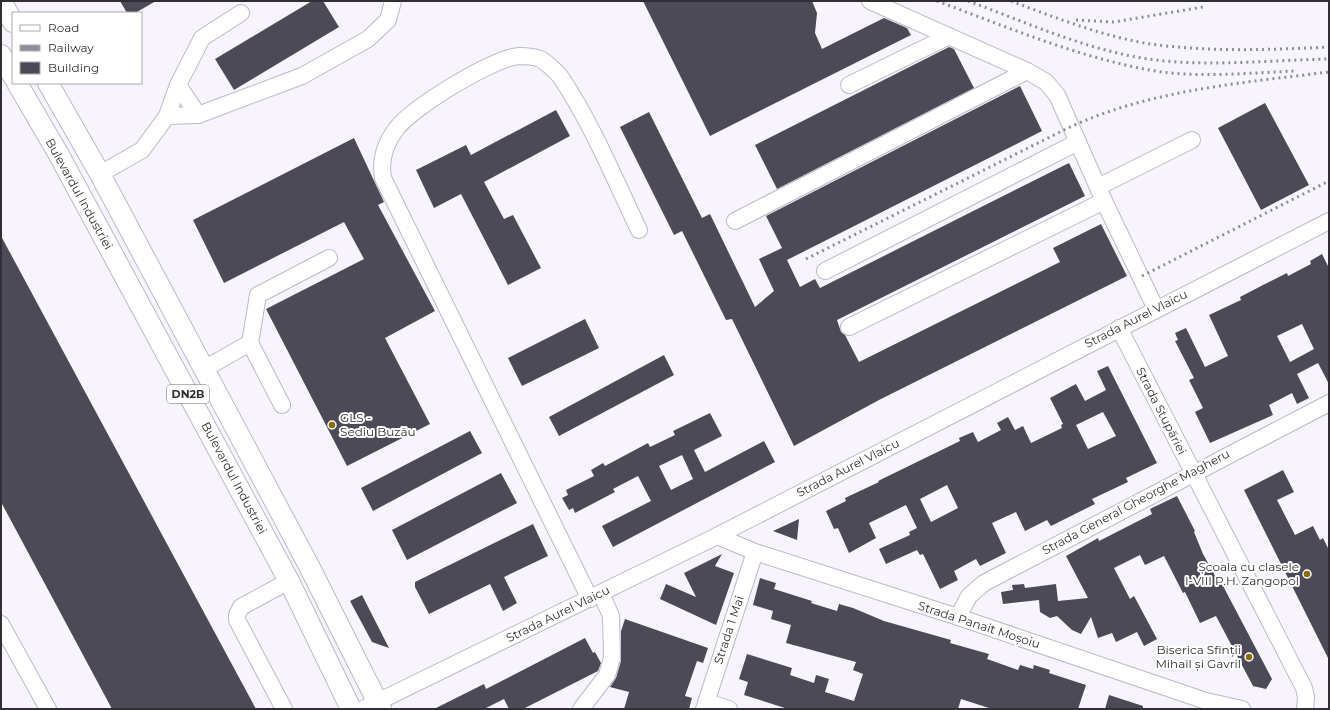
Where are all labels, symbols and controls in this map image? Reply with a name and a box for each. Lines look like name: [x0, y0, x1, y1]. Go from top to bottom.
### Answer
legend: [12, 12, 142, 84]
text: Road: [48, 20, 79, 35]
text: Railway: [48, 40, 94, 55]
text: Building: [48, 60, 99, 75]
street label: Bulevardul Industriei: [43, 135, 116, 252]
street label: Strada Aurel Vlaicu: [1082, 286, 1190, 351]
street label: Strada Stupăriei: [1133, 365, 1190, 457]
road number: DN2B: [167, 385, 209, 403]
place label: GLS - Sediu Buzău: [340, 410, 416, 439]
street label: Bulevardul Industriei: [198, 419, 270, 537]
marker: GLS - Sediu Buzău: [327, 420, 337, 430]
street label: Strada Aurel Vlaicu: [794, 435, 902, 500]
street label: Strada General Gheorghe Magheru: [1039, 446, 1232, 558]
place label: Școala cu clasele I-VIII P.H. Zangopol: [1185, 559, 1299, 588]
marker: Școala cu clasele I-VIII P.H. Zangopol: [1302, 569, 1312, 579]
street label: Strada Aurel Vlaicu: [504, 582, 612, 645]
street label: Strada 1 Mai: [710, 594, 747, 666]
street label: Strada Panait Moșoiu: [916, 598, 1042, 651]
place label: Biserica Sfinții Mihail și Gavril: [1155, 642, 1241, 671]
marker: Biserica Sfinții Mihail și Gavril: [1244, 652, 1254, 662]

